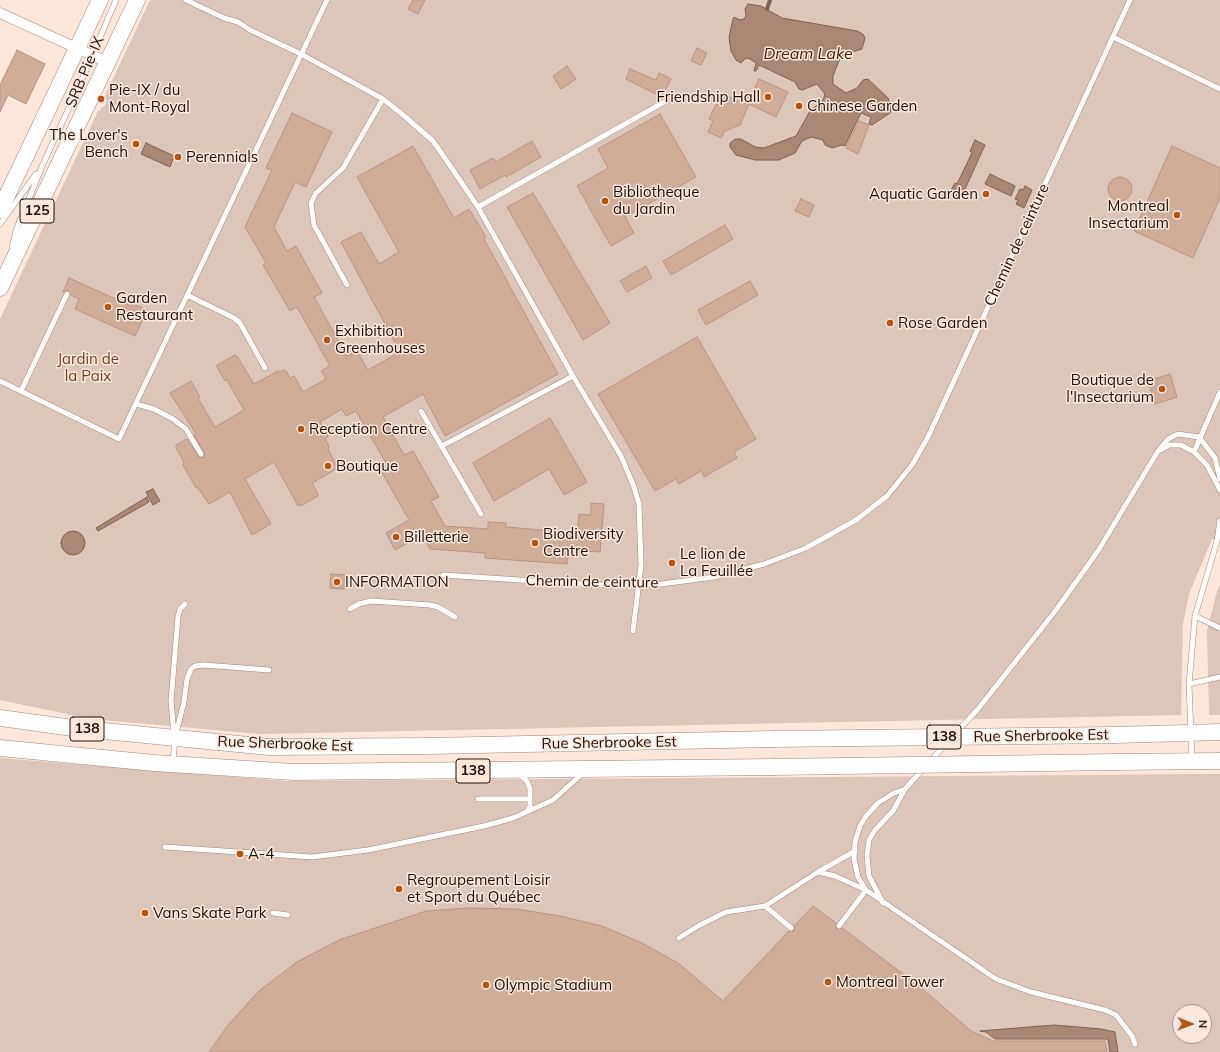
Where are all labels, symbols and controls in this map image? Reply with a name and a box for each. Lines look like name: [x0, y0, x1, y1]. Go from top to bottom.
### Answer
street label: SRB Pie-IX: [62, 34, 108, 110]
water label: Dream Lake: [763, 44, 853, 64]
place label: Pie-IX / du Mont-Royal: [109, 81, 190, 116]
place label: Friendship Hall: [656, 88, 760, 106]
marker: Friendship Hall: [763, 92, 773, 102]
marker: Pie-IX / du Mont-Royal: [96, 94, 106, 104]
place label: Chinese Garden: [807, 97, 917, 115]
marker: Chinese Garden: [794, 101, 804, 111]
place label: The Lover's Bench: [49, 126, 128, 161]
marker: The Lover's Bench: [131, 139, 141, 149]
place label: Perennials: [186, 148, 258, 166]
marker: Perennials: [173, 152, 183, 162]
street label: Chemin de ceinture: [981, 181, 1053, 309]
place label: Bibliotheque du Jardin: [613, 183, 699, 218]
place label: Aquatic Garden: [869, 185, 978, 203]
marker: Aquatic Garden: [981, 189, 991, 199]
marker: Bibliotheque du Jardin: [600, 196, 610, 206]
place label: Montreal Insectarium: [1088, 197, 1169, 232]
road number: 125: [20, 199, 54, 223]
marker: Montreal Insectarium: [1172, 210, 1182, 220]
place label: Garden Restaurant: [116, 289, 193, 324]
marker: Garden Restaurant: [103, 302, 113, 312]
place label: Rose Garden: [898, 314, 988, 332]
marker: Rose Garden: [885, 318, 895, 328]
place label: Exhibition Greenhouses: [335, 322, 425, 357]
marker: Exhibition Greenhouses: [322, 335, 332, 345]
park label: Jardin de la Paix: [57, 350, 119, 385]
place label: Boutique de l'Insectarium: [1066, 371, 1154, 406]
marker: Boutique de l'Insectarium: [1157, 384, 1167, 394]
place label: Reception Centre: [309, 420, 427, 438]
marker: Reception Centre: [296, 424, 306, 434]
place label: Boutique: [336, 457, 398, 475]
marker: Boutique: [323, 461, 333, 471]
place label: Biodiversity Centre: [543, 525, 624, 560]
place label: Billetterie: [404, 528, 469, 546]
marker: Billetterie: [391, 532, 401, 542]
marker: Biodiversity Centre: [530, 538, 540, 548]
place label: Le lion de La Feuillée: [680, 545, 753, 580]
marker: Le lion de La Feuillée: [667, 558, 677, 568]
street label: Chemin de ceinture: [525, 572, 659, 592]
place label: INFORMATION: [345, 573, 449, 591]
marker: INFORMATION: [332, 577, 342, 587]
road number: 138: [70, 717, 104, 741]
road number: 138: [927, 725, 961, 749]
street label: Rue Sherbrooke Est: [973, 726, 1109, 746]
street label: Rue Sherbrooke Est: [217, 733, 353, 755]
street label: Rue Sherbrooke Est: [541, 733, 677, 753]
road number: 138: [456, 759, 490, 783]
place label: A-4: [248, 845, 274, 863]
marker: A-4: [235, 849, 245, 859]
place label: Regroupement Loisir et Sport du Québec: [407, 871, 550, 906]
marker: Regroupement Loisir et Sport du Québec: [394, 884, 404, 894]
place label: Vans Skate Park: [153, 904, 267, 922]
marker: Vans Skate Park: [140, 908, 150, 918]
place label: Montreal Tower: [836, 973, 944, 991]
place label: Olympic Stadium: [494, 976, 612, 994]
marker: Montreal Tower: [823, 977, 833, 987]
marker: Olympic Stadium: [481, 980, 491, 990]
north arrow: [1172, 1004, 1212, 1044]
text: N: [1196, 1020, 1210, 1028]

